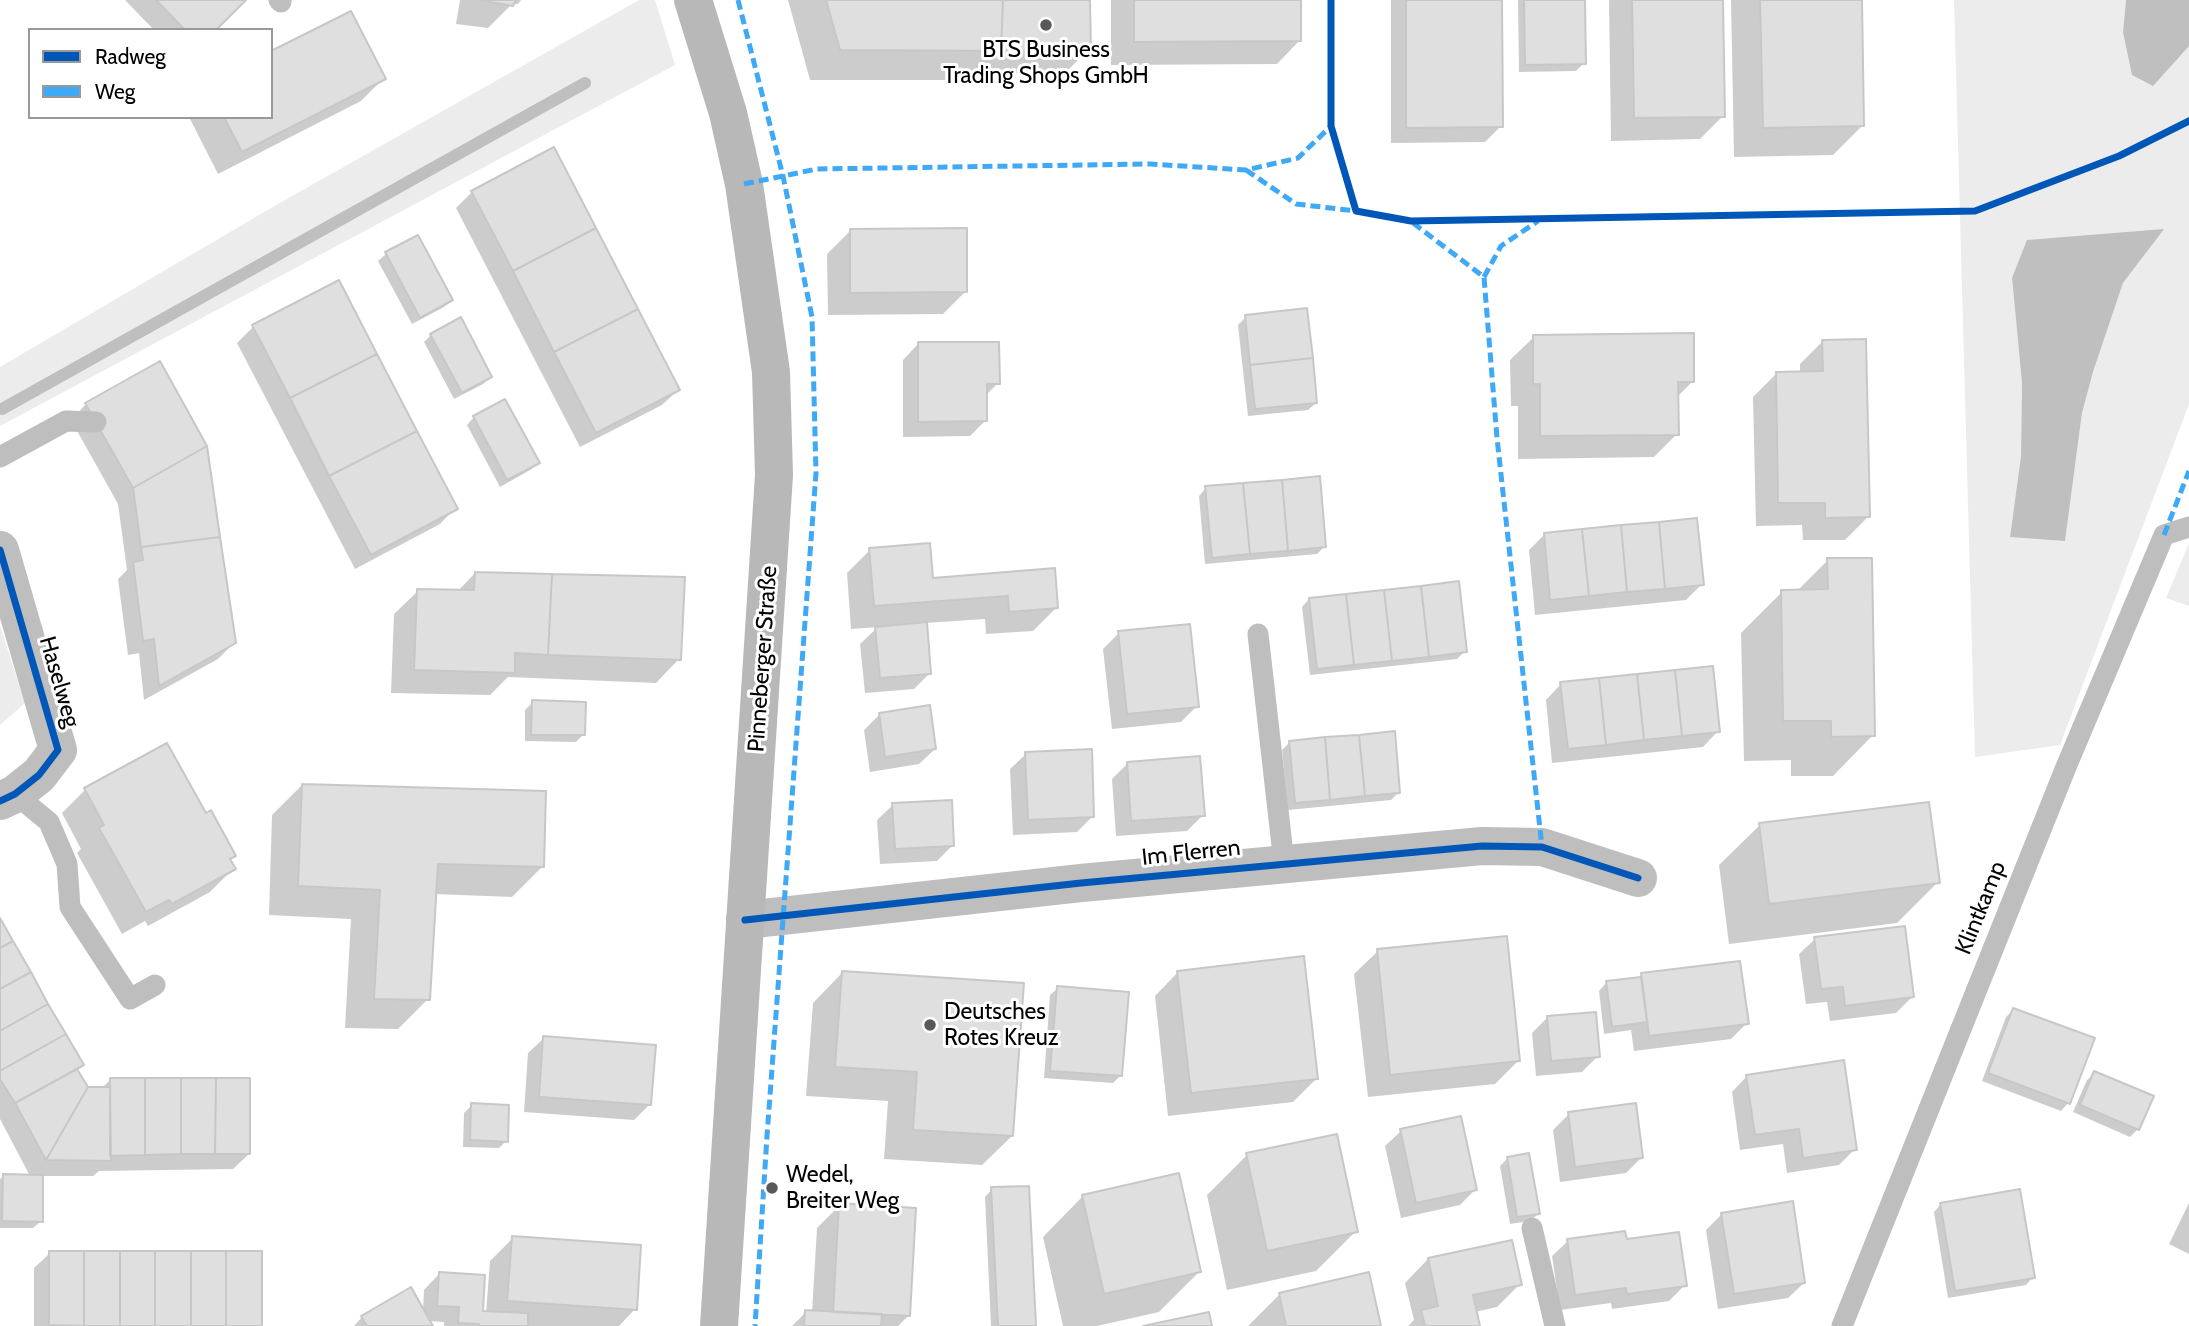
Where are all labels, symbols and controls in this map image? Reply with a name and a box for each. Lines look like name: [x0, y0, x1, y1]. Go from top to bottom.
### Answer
marker: BTS Business Trading Shops GmbH: [1038, 17, 1054, 33]
legend: [28, 28, 273, 119]
place label: BTS Business Trading Shops GmbH: [943, 36, 1149, 90]
text: Radweg: [95, 44, 166, 69]
text: Weg: [95, 79, 135, 104]
street label: Pinneberger Straße: [743, 565, 783, 753]
street label: Haselweg: [33, 633, 85, 731]
street label: Im Flerren: [1140, 834, 1242, 872]
street label: Klintkamp: [1950, 857, 2012, 959]
place label: Deutsches Rotes Kreuz: [944, 998, 1059, 1052]
marker: Deutsches Rotes Kreuz: [922, 1017, 938, 1033]
place label: Wedel, Breiter Weg: [786, 1161, 899, 1215]
marker: Wedel, Breiter Weg: [764, 1180, 780, 1196]

